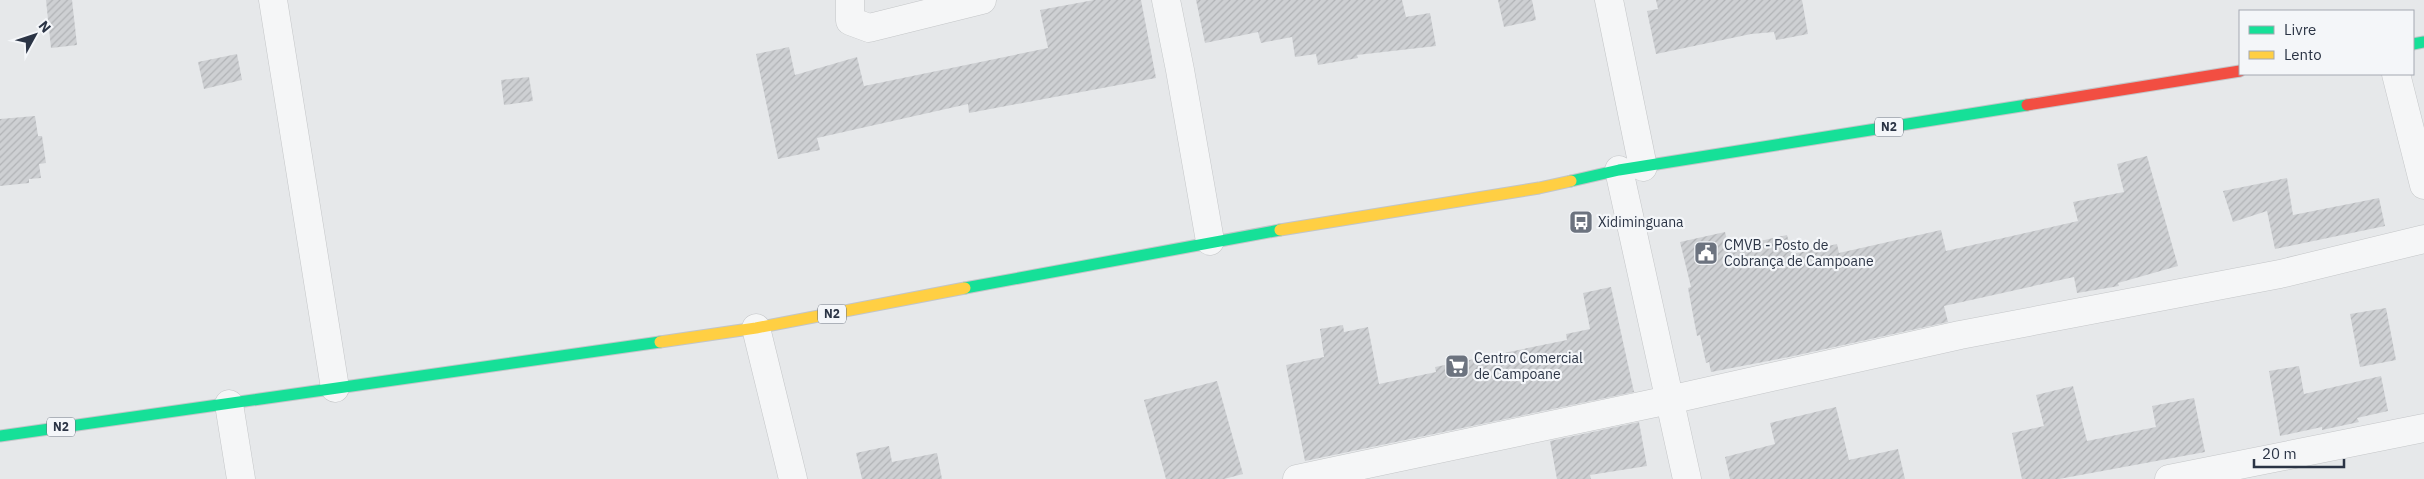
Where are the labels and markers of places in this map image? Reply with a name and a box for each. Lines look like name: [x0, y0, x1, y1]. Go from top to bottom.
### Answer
bus stop icon: Xidiminguana: [1568, 209, 1594, 235]
place label: Xidiminguana: [1598, 213, 1684, 231]
place label: CMVB - Posto de Cobrança de Campoane: [1724, 236, 1874, 270]
public building icon: CMVB - Posto de Cobrança de Campoane: [1693, 240, 1719, 266]
place label: Centro Comercial de Campoane: [1474, 349, 1583, 383]
supermarket icon: Centro Comercial de Campoane: [1444, 353, 1470, 379]

